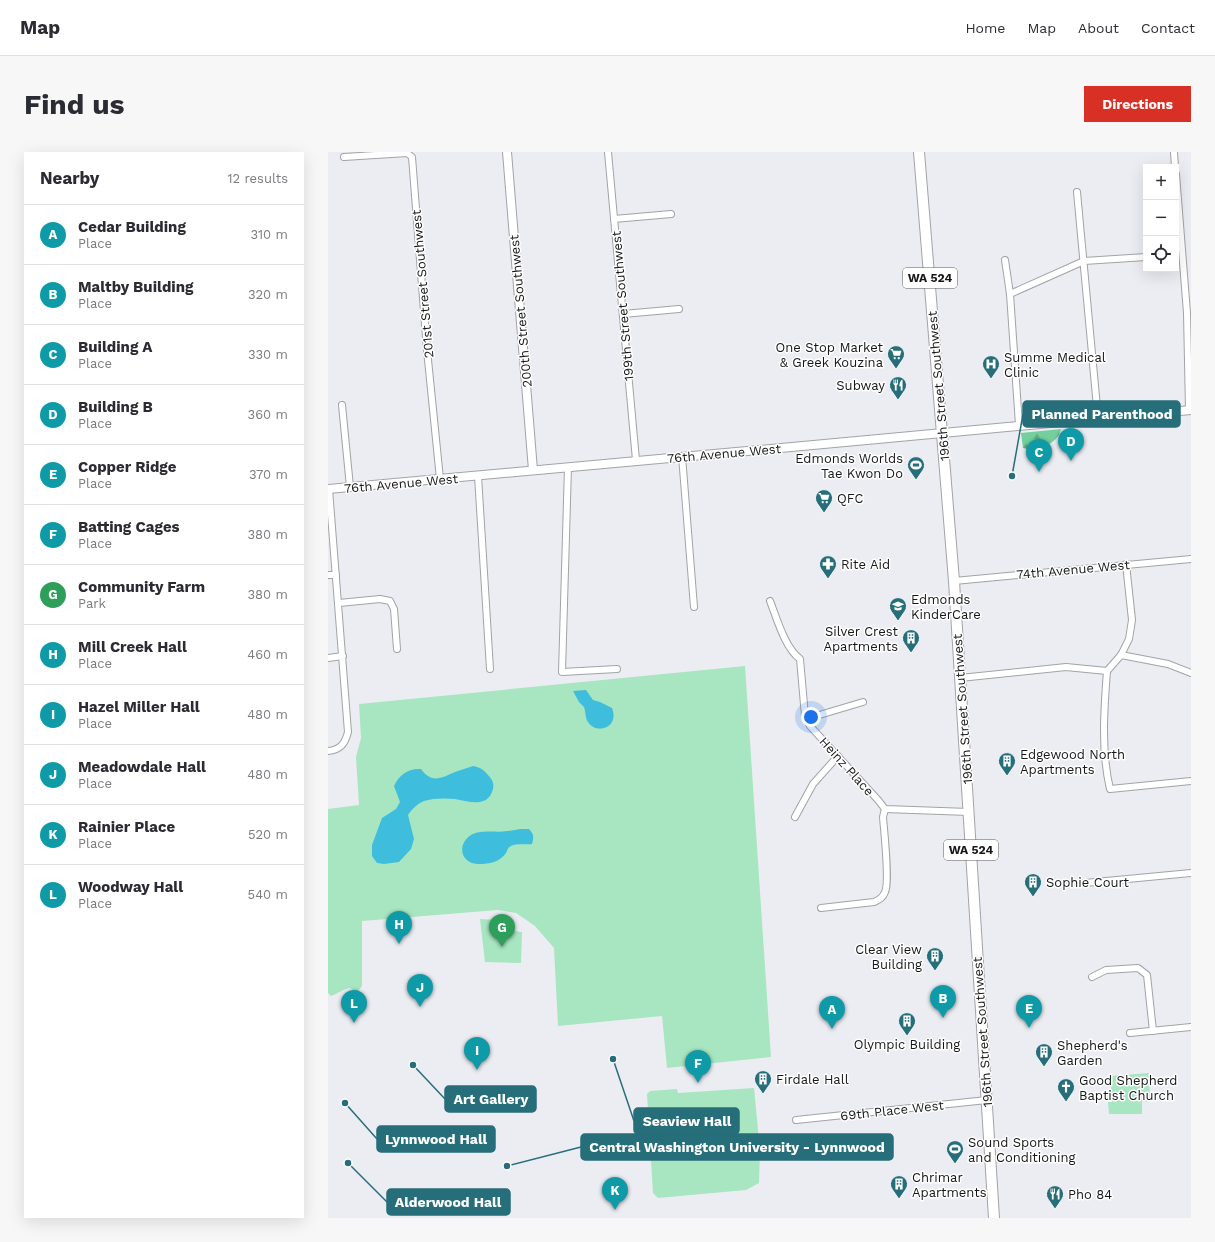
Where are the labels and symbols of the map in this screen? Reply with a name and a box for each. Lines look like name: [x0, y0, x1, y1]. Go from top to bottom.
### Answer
street label: 201st Street Southwest: [408, 209, 436, 359]
street label: 199th Street Southwest: [608, 230, 637, 382]
street label: 200th Street Southwest: [506, 233, 535, 388]
road number: WA 524: [903, 268, 957, 288]
street label: 196th Street Southwest: [924, 310, 953, 462]
place label: One Stop Market & Greek Kouzina: [776, 340, 884, 370]
supermarket icon: One Stop Market & Greek Kouzina: [886, 344, 906, 369]
place label: Summe Medical Clinic: [1004, 350, 1106, 380]
hospital icon: Summe Medical Clinic: [981, 354, 1001, 379]
restaurant icon: Subway: [888, 375, 908, 400]
place label: Subway: [836, 378, 885, 393]
callout: Planned Parenthood: [1023, 401, 1180, 427]
text: Planned Parenthood: [1031, 406, 1173, 422]
pin: D: [1058, 428, 1084, 461]
pin: C: [1026, 439, 1052, 472]
street label: 76th Avenue West: [666, 441, 782, 466]
place label: Edmonds Worlds Tae Kwon Do: [795, 451, 903, 481]
sports icon: Edmonds Worlds Tae Kwon Do: [906, 455, 926, 480]
street label: 76th Avenue West: [343, 471, 459, 496]
supermarket icon: QFC: [814, 488, 834, 513]
place label: QFC: [837, 491, 863, 506]
pharmacy icon: Rite Aid: [818, 554, 838, 579]
place label: Rite Aid: [841, 557, 890, 572]
street label: 74th Avenue West: [1016, 557, 1131, 582]
place label: Edmonds KinderCare: [911, 592, 981, 622]
school or university icon: Edmonds KinderCare: [888, 596, 908, 621]
place label: Silver Crest Apartments: [823, 624, 899, 654]
building icon: Silver Crest Apartments: [901, 628, 921, 653]
street label: 196th Street Southwest: [950, 633, 975, 785]
your location: [801, 707, 821, 727]
street label: Heinz Place: [816, 734, 877, 799]
place label: Edgewood North Apartments: [1020, 747, 1125, 777]
building icon: Edgewood North Apartments: [997, 751, 1017, 776]
road number: WA 524: [944, 840, 998, 860]
building icon: Sophie Court: [1023, 872, 1043, 897]
place label: Sophie Court: [1046, 875, 1129, 890]
pin: H: [386, 911, 412, 944]
pin: G: [489, 914, 515, 947]
place label: Clear View Building: [855, 942, 922, 972]
building icon: Clear View Building: [925, 946, 945, 971]
street label: 196th Street Southwest: [970, 956, 995, 1108]
pin: J: [407, 974, 433, 1007]
pin: B: [930, 985, 956, 1018]
pin: L: [341, 990, 367, 1023]
pin: E: [1016, 995, 1042, 1028]
pin: A: [819, 996, 845, 1029]
building icon: Olympic Building: [897, 1011, 917, 1036]
pin: I: [464, 1037, 490, 1070]
place label: Olympic Building: [854, 1037, 960, 1052]
place label: Shepherd's Garden: [1057, 1038, 1128, 1068]
building icon: Shepherd's Garden: [1034, 1042, 1054, 1067]
pin: F: [685, 1050, 711, 1083]
building icon: Firdale Hall: [753, 1069, 773, 1094]
place label: Firdale Hall: [776, 1072, 849, 1087]
place label: Good Shepherd Baptist Church: [1079, 1073, 1177, 1103]
church icon: Good Shepherd Baptist Church: [1056, 1077, 1076, 1102]
callout: Art Gallery: [445, 1086, 536, 1112]
text: Art Gallery: [454, 1091, 529, 1107]
street label: 69th Place West: [840, 1098, 945, 1123]
callout: Seaview Hall: [634, 1108, 739, 1134]
text: Seaview Hall: [643, 1113, 732, 1129]
callout: Lynnwood Hall: [377, 1126, 495, 1152]
text: Lynnwood Hall: [385, 1131, 487, 1147]
callout: Central Washington University - Lynnwood: [581, 1134, 893, 1160]
place label: Sound Sports and Conditioning: [968, 1135, 1076, 1165]
text: Central Washington University - Lynnwood: [589, 1139, 885, 1155]
sports icon: Sound Sports and Conditioning: [945, 1139, 965, 1164]
place label: Chrimar Apartments: [912, 1170, 987, 1200]
building icon: Chrimar Apartments: [889, 1174, 909, 1199]
pin: K: [602, 1177, 628, 1210]
restaurant icon: Pho 84: [1045, 1184, 1065, 1209]
place label: Pho 84: [1068, 1187, 1112, 1202]
callout: Alderwood Hall: [387, 1189, 510, 1215]
text: Alderwood Hall: [395, 1194, 502, 1210]

